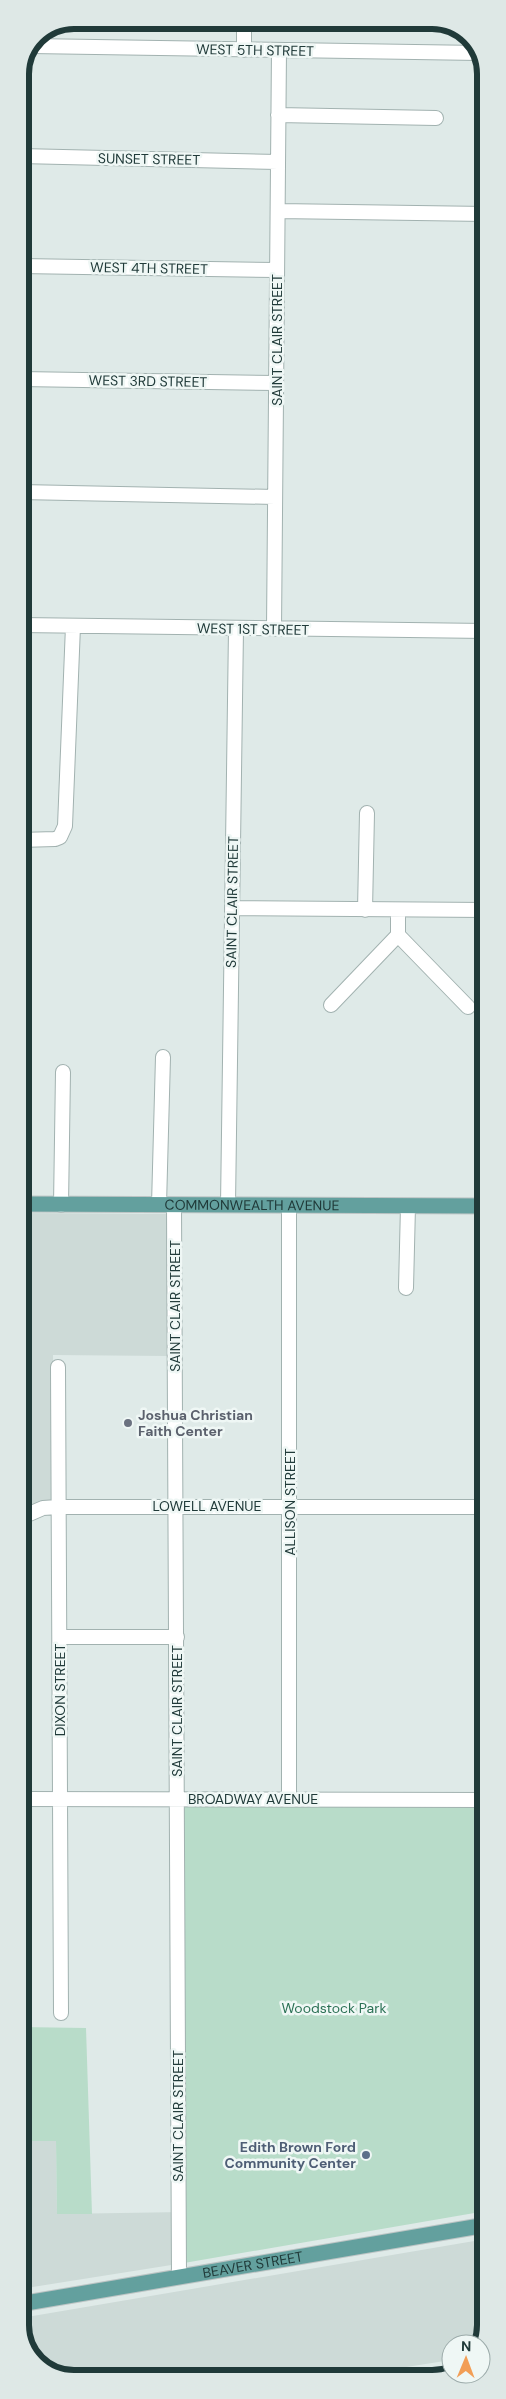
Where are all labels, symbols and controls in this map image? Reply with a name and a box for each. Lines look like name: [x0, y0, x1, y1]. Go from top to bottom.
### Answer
street label: WEST 5TH STREET: [196, 40, 314, 60]
street label: SUNSET STREET: [98, 149, 200, 169]
street label: WEST 4TH STREET: [90, 258, 208, 278]
street label: SAINT CLAIR STREET: [268, 274, 286, 406]
street label: WEST 3RD STREET: [89, 371, 208, 391]
street label: WEST 1ST STREET: [197, 619, 310, 639]
street label: SAINT CLAIR STREET: [222, 836, 242, 968]
street label: COMMONWEALTH AVENUE: [165, 1196, 339, 1214]
street label: SAINT CLAIR STREET: [166, 1240, 184, 1372]
place label: Joshua Christian Faith Center: [138, 1406, 253, 1440]
marker: Joshua Christian Faith Center: [122, 1417, 134, 1429]
street label: ALLISON STREET: [281, 1448, 299, 1556]
street label: LOWELL AVENUE: [153, 1497, 262, 1515]
street label: DIXON STREET: [51, 1644, 69, 1736]
street label: SAINT CLAIR STREET: [168, 1645, 186, 1777]
street label: BROADWAY AVENUE: [188, 1790, 318, 1808]
park label: Woodstock Park: [282, 1999, 386, 2017]
street label: SAINT CLAIR STREET: [169, 2050, 187, 2182]
place label: Edith Brown Ford Community Center: [224, 2138, 356, 2172]
marker: Edith Brown Ford Community Center: [360, 2149, 372, 2161]
street label: BEAVER STREET: [201, 2247, 304, 2282]
north arrow: [441, 2334, 491, 2384]
text: N: [461, 2337, 471, 2355]

